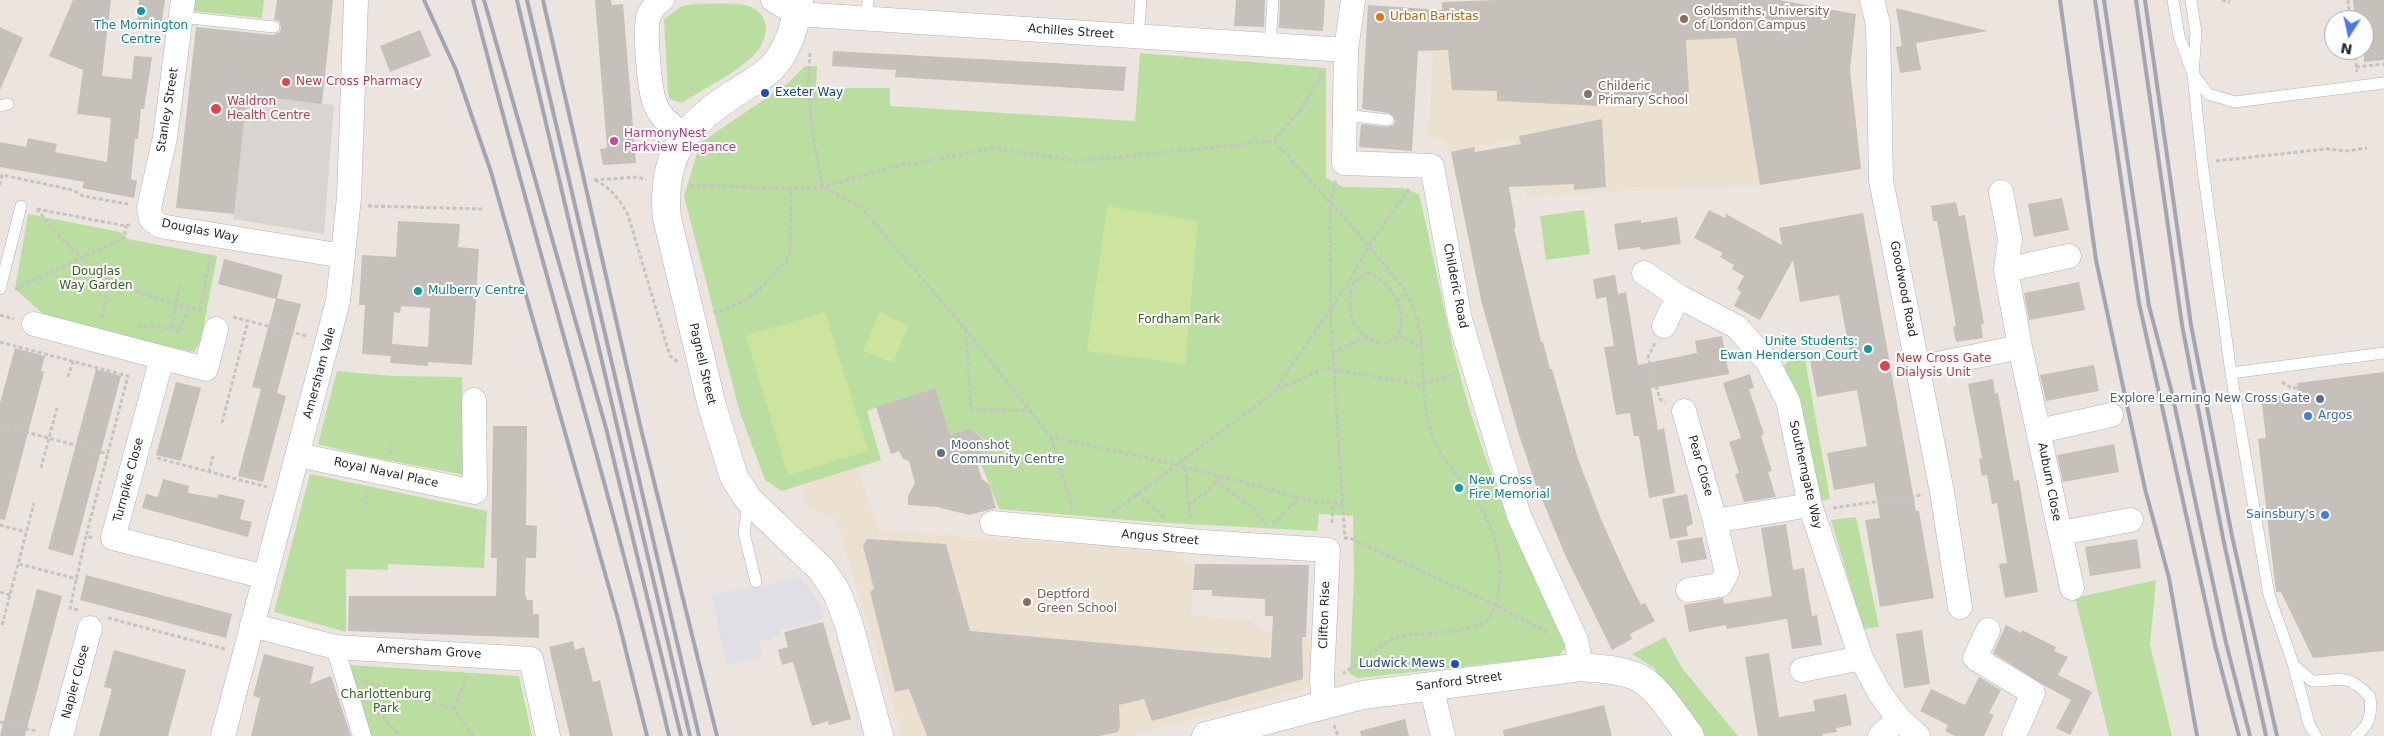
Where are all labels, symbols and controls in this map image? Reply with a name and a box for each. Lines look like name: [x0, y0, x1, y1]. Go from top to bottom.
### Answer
marker: The Mornington Centre: [135, 5, 147, 17]
place label: Goldsmiths, University of London Campus: [1694, 5, 1830, 33]
place label: Urban Baristas: [1390, 10, 1479, 24]
north arrow: [2324, 10, 2374, 60]
marker: Urban Baristas: [1374, 11, 1386, 23]
marker: Goldsmiths, University of London Campus: [1678, 13, 1690, 25]
place label: The Mornington Centre: [94, 19, 188, 47]
street label: Achilles Street: [1028, 22, 1114, 42]
text: N: [2339, 40, 2354, 58]
street label: Stanley Street: [154, 67, 182, 153]
place label: New Cross Pharmacy: [296, 75, 422, 89]
marker: New Cross Pharmacy: [280, 76, 292, 88]
place label: Childeric Primary School: [1598, 80, 1688, 108]
place label: Exeter Way: [775, 86, 843, 100]
marker: Exeter Way: [759, 87, 771, 99]
marker: Childeric Primary School: [1582, 88, 1594, 100]
place label: Waldron Health Centre: [227, 95, 310, 123]
marker: Waldron Health Centre: [209, 102, 223, 116]
place label: HarmonyNest Parkview Elegance: [624, 127, 736, 155]
marker: HarmonyNest Parkview Elegance: [608, 135, 620, 147]
street label: Douglas Way: [160, 216, 240, 246]
street label: Goodwood Road: [1887, 240, 1919, 338]
street label: Childeric Road: [1440, 242, 1470, 330]
park label: Douglas Way Garden: [59, 265, 133, 293]
place label: Mulberry Centre: [428, 284, 525, 298]
marker: Mulberry Centre: [412, 285, 424, 297]
park label: Fordham Park: [1138, 313, 1220, 327]
street label: Pagnell Street: [686, 322, 718, 406]
street label: Amersham Vale: [301, 326, 339, 420]
place label: Unite Students: Ewan Henderson Court: [1720, 335, 1858, 363]
marker: Unite Students: Ewan Henderson Court: [1862, 343, 1874, 355]
place label: New Cross Gate Dialysis Unit: [1896, 352, 1991, 380]
marker: New Cross Gate Dialysis Unit: [1878, 359, 1892, 373]
place label: Explore Learning New Cross Gate: [2110, 392, 2310, 406]
marker: Explore Learning New Cross Gate: [2314, 393, 2326, 405]
place label: Argos: [2318, 409, 2352, 423]
marker: Argos: [2302, 410, 2314, 422]
street label: Southerngate Way: [1785, 419, 1825, 531]
street label: Pear Close: [1684, 434, 1716, 498]
street label: Turnpike Close: [111, 436, 147, 524]
place label: Moonshot Community Centre: [951, 439, 1064, 467]
street label: Auburn Close: [2034, 441, 2064, 523]
marker: Moonshot Community Centre: [935, 447, 947, 459]
street label: Royal Naval Place: [332, 455, 440, 491]
place label: New Cross Fire Memorial: [1469, 474, 1550, 502]
marker: New Cross Fire Memorial: [1453, 482, 1465, 494]
place label: Sainsbury's: [2246, 508, 2315, 522]
marker: Sainsbury's: [2319, 509, 2331, 521]
street label: Angus Street: [1121, 527, 1199, 549]
street label: Clifton Rise: [1317, 581, 1333, 649]
place label: Deptford Green School: [1037, 588, 1117, 616]
marker: Deptford Green School: [1021, 596, 1033, 608]
street label: Amersham Grove: [376, 642, 482, 662]
street label: Napier Close: [59, 643, 93, 721]
place label: Ludwick Mews: [1359, 657, 1445, 671]
marker: Ludwick Mews: [1449, 658, 1461, 670]
street label: Sanford Street: [1415, 670, 1503, 694]
park label: Charlottenburg Park: [341, 688, 431, 716]

